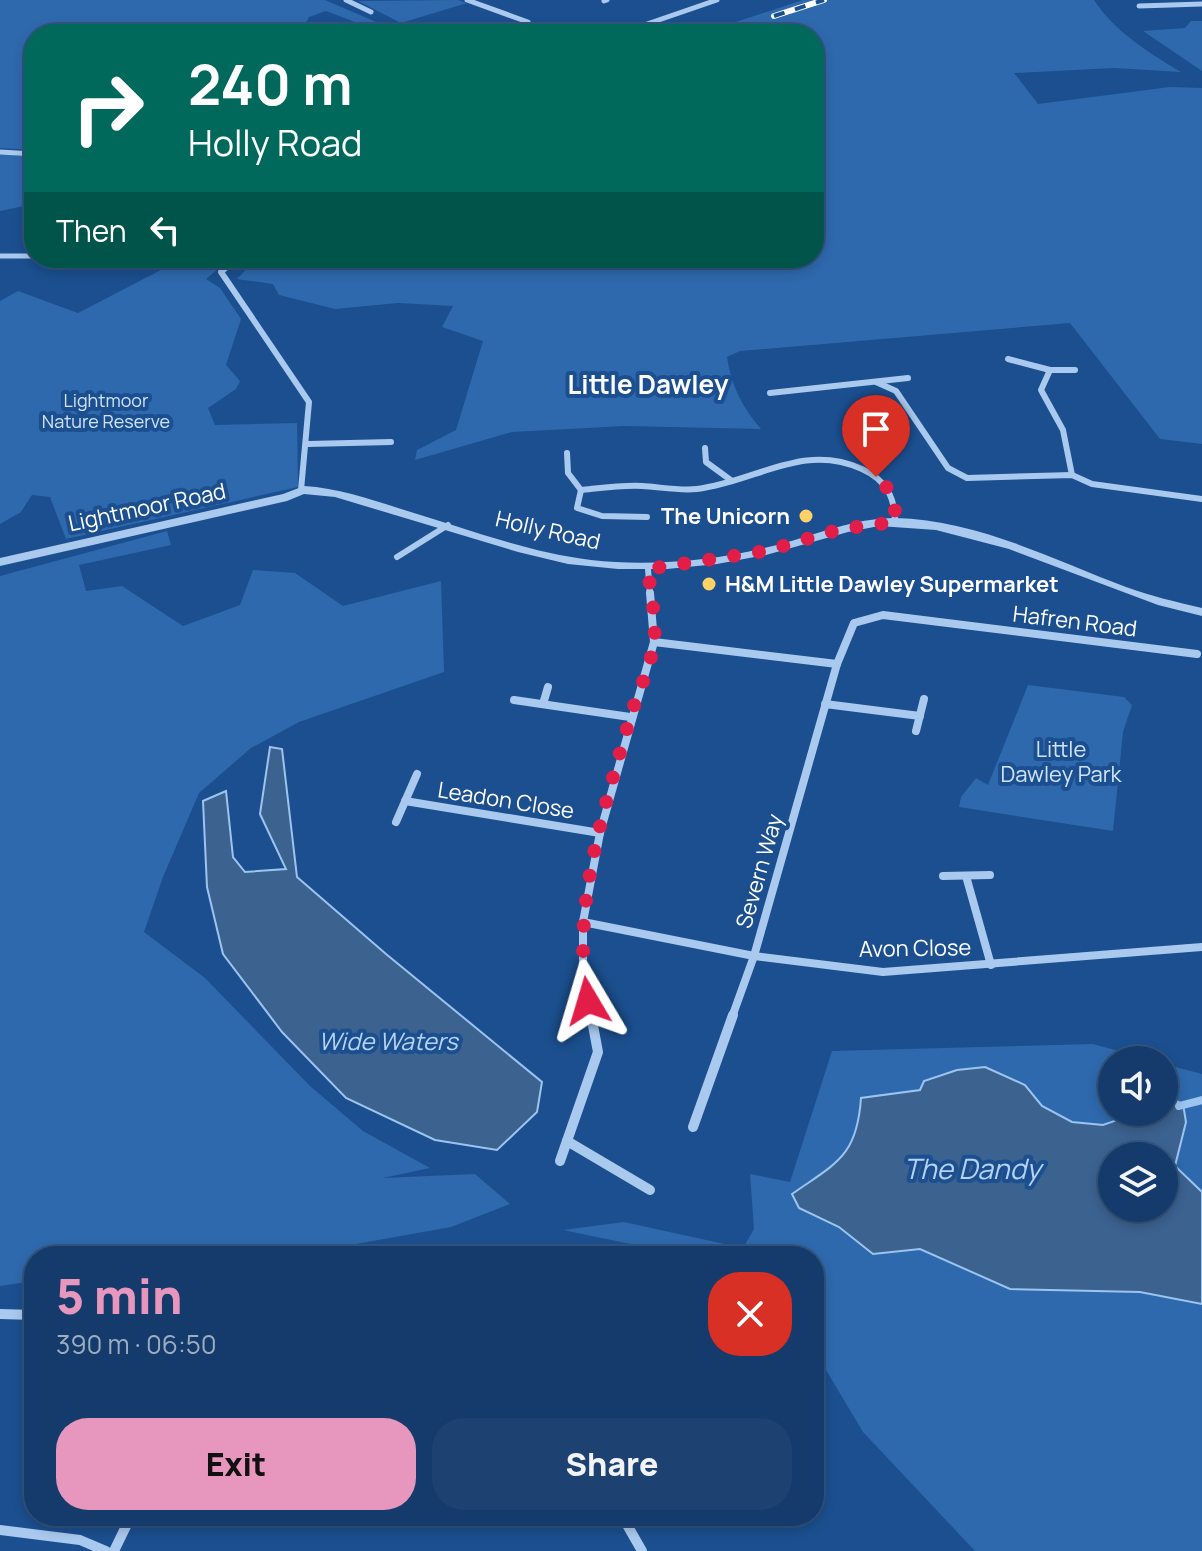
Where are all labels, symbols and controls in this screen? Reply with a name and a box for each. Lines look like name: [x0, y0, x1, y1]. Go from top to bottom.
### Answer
text: 240 m: [188, 45, 353, 122]
icon: right: [56, 56, 160, 160]
text: Holly Road: [188, 118, 362, 167]
icon: left: [143, 208, 187, 252]
text: Then: [56, 210, 127, 251]
district label: Little Dawley: [567, 366, 729, 402]
park label: Lightmoor Nature Reserve: [42, 388, 170, 433]
pin: [842, 395, 910, 477]
icon: arrive: [854, 407, 898, 451]
street label: Lightmoor Road: [65, 476, 229, 538]
place label: The Unicorn: [661, 501, 790, 531]
street label: Holly Road: [493, 503, 603, 557]
marker: The Unicorn: [797, 507, 815, 525]
place label: H&M Little Dawley Supermarket: [725, 569, 1059, 599]
marker: H&M Little Dawley Supermarket: [700, 575, 718, 593]
street label: Hafren Road: [1011, 598, 1139, 644]
park label: Little Dawley Park: [1000, 734, 1123, 789]
street label: Leadon Close: [436, 774, 577, 826]
street label: Severn Way: [728, 810, 790, 932]
street label: Avon Close: [859, 932, 972, 964]
position arrow: [546, 959, 630, 1043]
water label: Wide Waters: [318, 1024, 460, 1057]
map controls: [1098, 1046, 1178, 1222]
button: sound: [1098, 1046, 1178, 1126]
button: layers: [1098, 1142, 1178, 1222]
water label: The Dandy: [903, 1149, 1045, 1187]
text: 5 min: [56, 1263, 183, 1328]
button: close: [708, 1272, 792, 1356]
text: 390 m · 06:50: [56, 1326, 217, 1362]
button: Exit: [56, 1418, 416, 1510]
button: Share: [432, 1418, 792, 1510]

